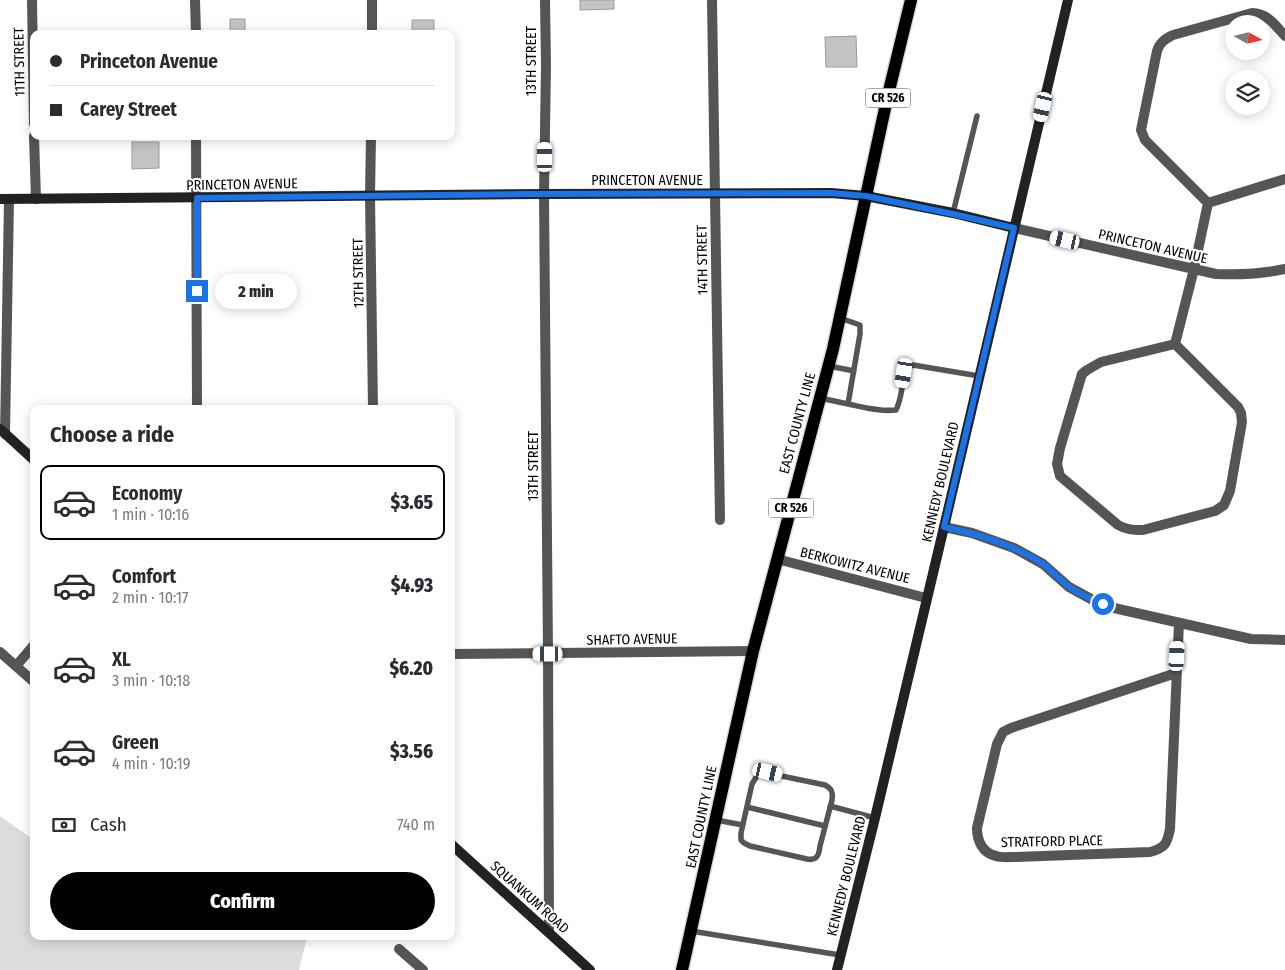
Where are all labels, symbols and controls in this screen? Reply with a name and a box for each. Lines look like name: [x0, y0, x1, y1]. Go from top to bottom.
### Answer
north arrow: [1225, 15, 1270, 60]
map controls: [1225, 15, 1270, 115]
street label: 13TH STREET: [523, 25, 540, 96]
street label: 11TH STREET: [10, 27, 29, 97]
text: Princeton Avenue: [80, 50, 218, 73]
button: layers: [1225, 70, 1270, 115]
road number: CR 526: [866, 89, 910, 108]
car: [1032, 91, 1053, 123]
text: Carey Street: [80, 98, 177, 121]
car: [537, 142, 552, 172]
street label: PRINCETON AVENUE: [591, 172, 703, 189]
street label: PRINCETON AVENUE: [186, 175, 298, 194]
street label: 14TH STREET: [693, 224, 712, 295]
street label: PRINCETON AVENUE: [1097, 226, 1210, 267]
car: [1048, 229, 1081, 251]
street label: 12TH STREET: [349, 237, 368, 308]
callout: 2 min: [214, 274, 297, 308]
route end: [186, 280, 208, 302]
text: 2 min: [238, 282, 274, 301]
car: [894, 357, 913, 389]
street label: EAST COUNTY LINE: [776, 370, 819, 476]
street label: KENNEDY BOULEVARD: [918, 420, 963, 544]
text: Choose a ride: [50, 421, 174, 448]
street label: 13TH STREET: [525, 430, 542, 501]
icon: car: [52, 480, 97, 525]
text: Economy: [112, 482, 182, 505]
text: $3.65: [391, 491, 433, 514]
road number: CR 526: [768, 498, 814, 518]
text: 1 min · 10:16: [112, 505, 189, 524]
street label: BERKOWITZ AVENUE: [798, 544, 912, 587]
icon: car: [52, 563, 97, 608]
text: Comfort: [112, 565, 176, 588]
text: $4.93: [391, 574, 433, 597]
text: 2 min · 10:17: [112, 588, 189, 607]
route start: [1092, 593, 1114, 615]
street label: SHAFTO AVENUE: [586, 630, 678, 649]
car: [1168, 641, 1185, 671]
icon: car: [52, 646, 97, 691]
car: [533, 647, 563, 662]
text: XL: [112, 648, 131, 671]
text: $6.20: [389, 657, 433, 680]
text: 3 min · 10:18: [112, 671, 190, 690]
icon: car: [52, 729, 97, 774]
text: Green: [112, 731, 159, 754]
text: $3.56: [390, 740, 433, 763]
text: 4 min · 10:19: [112, 754, 191, 773]
car: [751, 761, 784, 783]
street label: EAST COUNTY LINE: [682, 764, 721, 870]
icon: cash: [50, 811, 78, 839]
text: Cash: [90, 813, 127, 836]
street label: KENNEDY BOULEVARD: [823, 814, 870, 938]
text: 740 m: [397, 815, 435, 834]
street label: STRATFORD PLACE: [1001, 832, 1104, 851]
street label: SQUANKUM ROAD: [487, 858, 573, 937]
button: Confirm: [50, 872, 435, 930]

